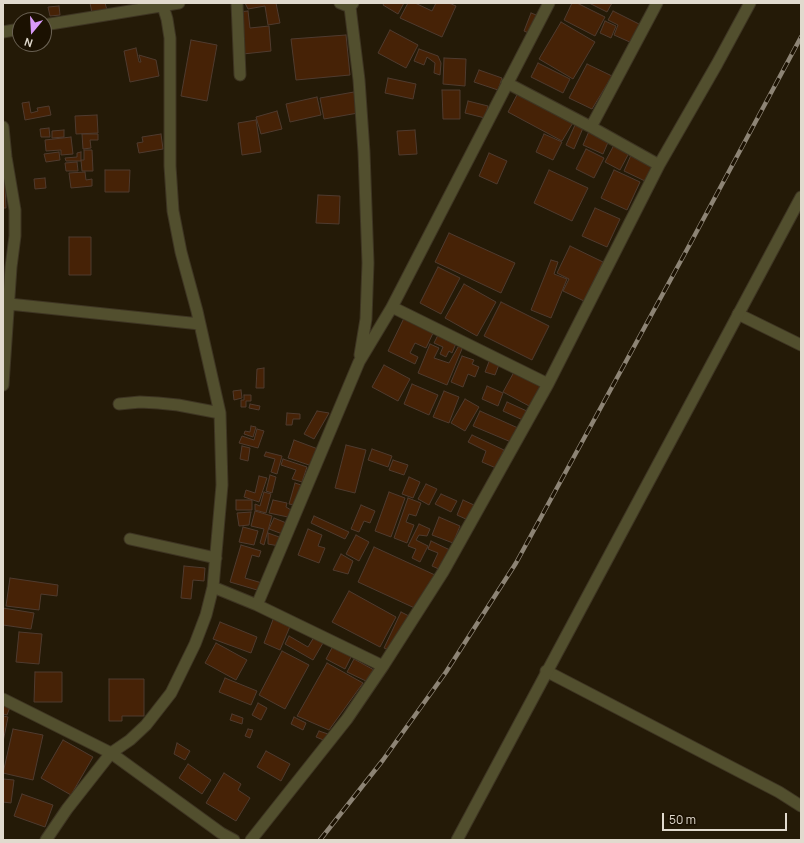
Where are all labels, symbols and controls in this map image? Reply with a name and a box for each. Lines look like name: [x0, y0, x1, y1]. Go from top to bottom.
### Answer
north arrow: [12, 12, 52, 52]
text: N: [22, 35, 35, 51]
scale bar: [664, 805, 789, 831]
text: 50 m: [669, 811, 696, 828]

